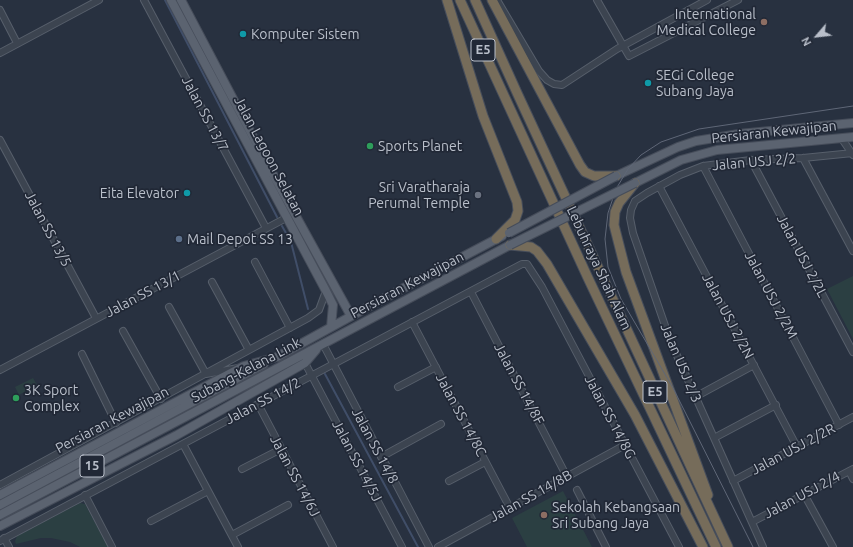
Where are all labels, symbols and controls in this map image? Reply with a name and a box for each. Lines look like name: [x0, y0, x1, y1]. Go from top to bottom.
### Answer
place label: International Medical College: [656, 6, 756, 38]
north arrow: [797, 16, 837, 56]
marker: International Medical College: [759, 17, 769, 27]
place label: Komputer Sistem: [251, 26, 360, 42]
marker: Komputer Sistem: [238, 29, 248, 39]
text: N: [799, 35, 814, 48]
road number: E5: [471, 39, 495, 61]
place label: SEGi College Subang Jaya: [656, 67, 734, 100]
street label: Jalan SS 13/7: [178, 73, 232, 155]
marker: SEGi College Subang Jaya: [643, 78, 653, 88]
street label: Jalan Lagoon Selatan: [230, 93, 308, 219]
street label: Persiaran Kewajipan: [711, 117, 837, 147]
place label: Sports Planet: [378, 138, 462, 154]
marker: Sports Planet: [365, 141, 375, 151]
street label: Jalan USJ 2/2: [711, 150, 797, 174]
place label: Sri Varatharaja Perumal Temple: [368, 179, 470, 212]
place label: Eita Elevator: [100, 185, 179, 201]
street label: Jalan SS 13/5: [21, 188, 75, 270]
marker: Eita Elevator: [182, 188, 192, 198]
marker: Sri Varatharaja Perumal Temple: [473, 190, 483, 200]
street label: Lebuhraya Shah Alam: [563, 204, 635, 332]
street label: Jalan USJ 2/2L: [773, 212, 831, 300]
place label: Mail Depot SS 13: [187, 231, 293, 247]
marker: Mail Depot SS 13: [174, 234, 184, 244]
street label: Persiaran Kewajipan: [348, 248, 466, 322]
street label: Jalan USJ 2/2M: [741, 249, 801, 341]
street label: Jalan SS 13/1: [102, 267, 184, 321]
street label: Jalan USJ 2/2N: [698, 271, 758, 361]
street label: Jalan USJ 2/3: [657, 321, 705, 405]
street label: Subang-Kelana Link: [188, 334, 304, 406]
street label: Jalan SS 14/8F: [490, 340, 548, 428]
street label: Jalan SS 14/8C: [432, 371, 490, 459]
street label: Jalan SS 14/8G: [581, 372, 639, 462]
street label: Jalan SS 14/2: [222, 374, 304, 428]
road number: E5: [643, 381, 667, 403]
place label: 3K Sport Complex: [24, 382, 79, 414]
street label: Persiaran Kewajipan: [53, 383, 171, 457]
marker: 3K Sport Complex: [11, 393, 21, 403]
street label: Jalan SS 14/8: [348, 405, 402, 487]
street label: Jalan SS 14/5J: [329, 417, 385, 505]
street label: Jalan USJ 2/2R: [748, 420, 838, 478]
street label: Jalan SS 14/6J: [267, 432, 323, 520]
road number: 15: [80, 455, 104, 477]
street label: Jalan SS 14/8B: [487, 466, 575, 526]
street label: Jalan USJ 2/4: [761, 468, 843, 522]
place label: Sekolah Kebangsaan Sri Subang Jaya: [552, 499, 680, 532]
marker: Sekolah Kebangsaan Sri Subang Jaya: [539, 510, 549, 520]

